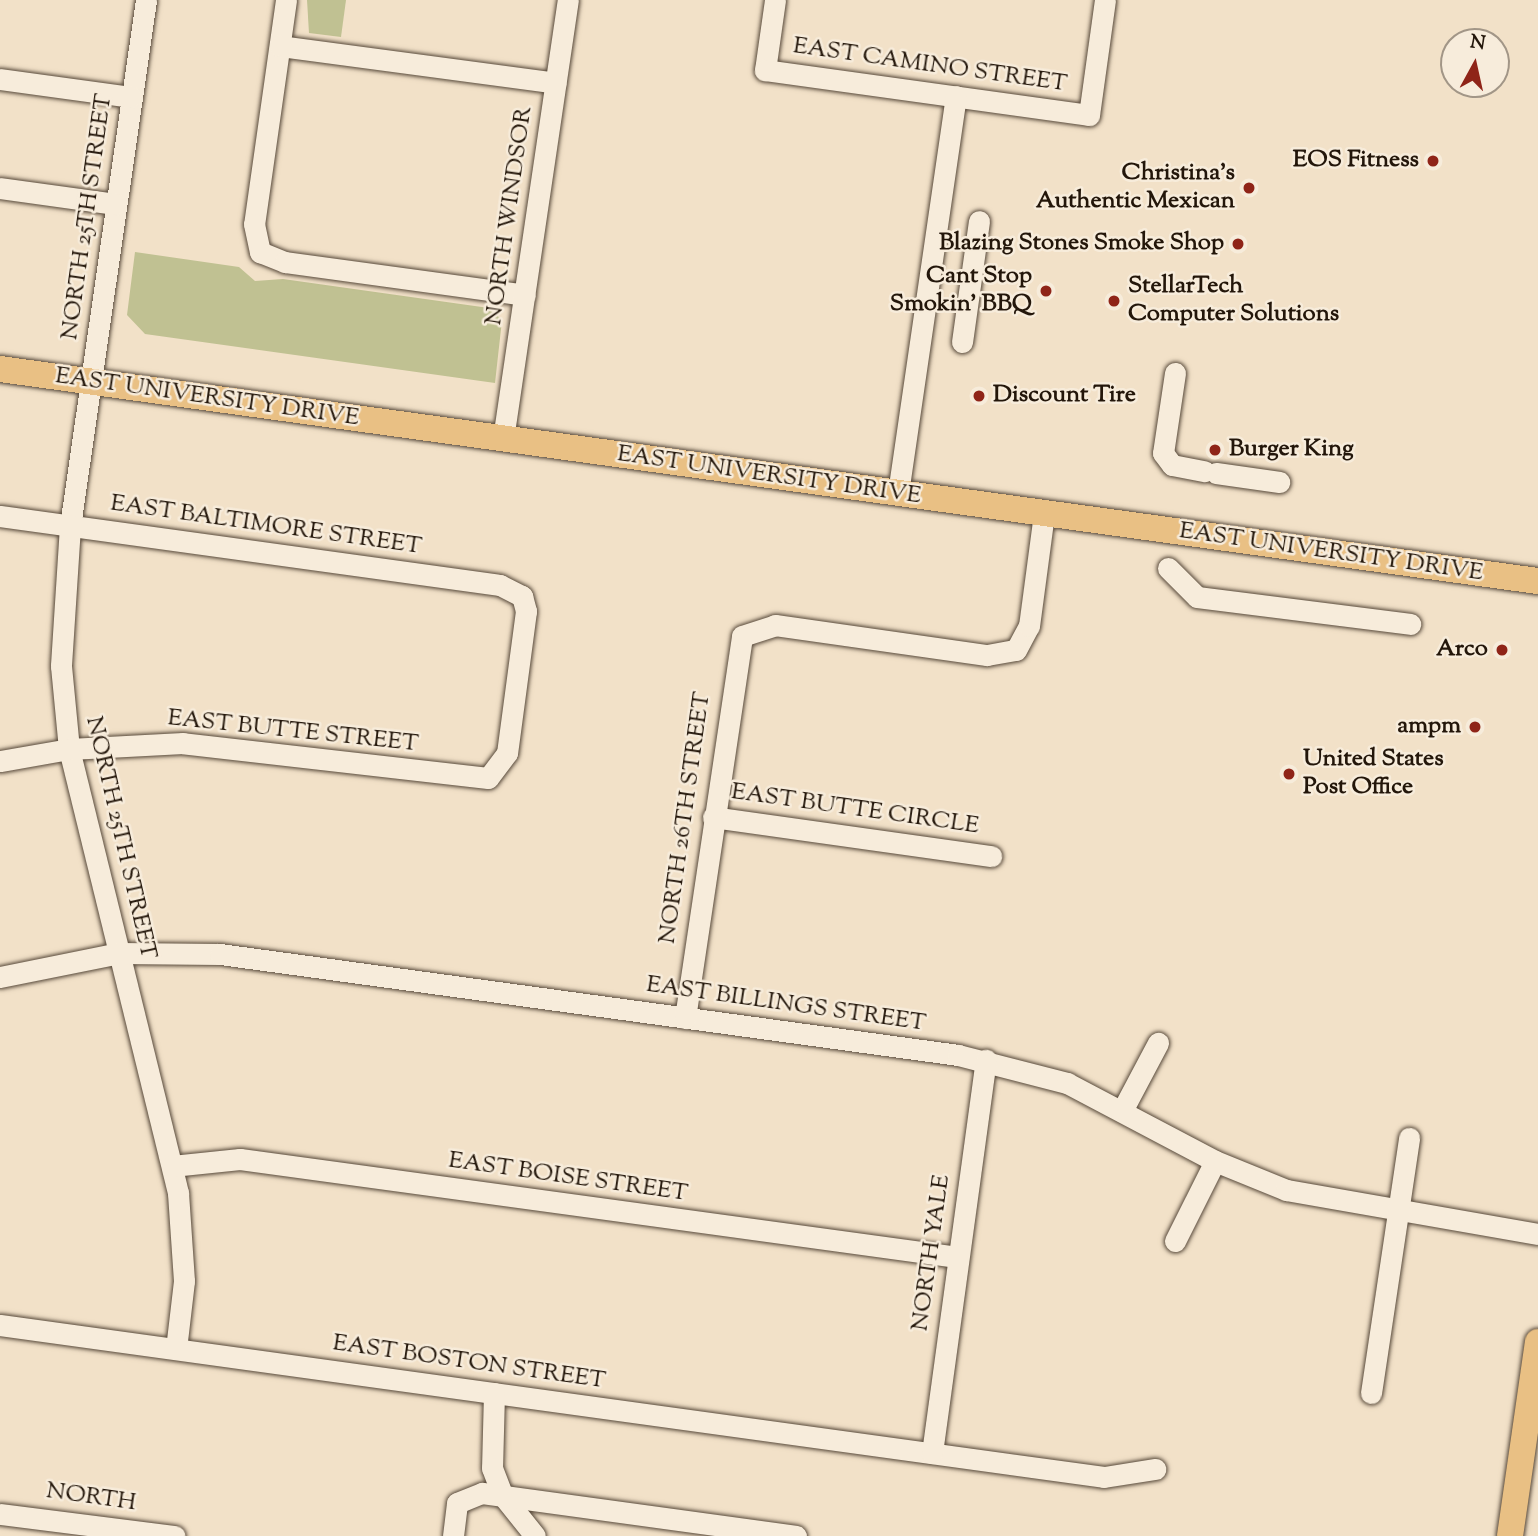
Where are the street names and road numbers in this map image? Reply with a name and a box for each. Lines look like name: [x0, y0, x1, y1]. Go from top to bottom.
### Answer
street label: EAST CAMINO STREET: [791, 32, 1069, 100]
street label: NORTH 25TH STREET: [56, 92, 120, 342]
street label: NORTH WINDSOR: [480, 105, 540, 327]
street label: EAST UNIVERSITY DRIVE: [53, 362, 361, 434]
street label: EAST UNIVERSITY DRIVE: [615, 440, 923, 512]
street label: EAST BALTIMORE STREET: [108, 490, 424, 562]
street label: EAST UNIVERSITY DRIVE: [1177, 517, 1485, 589]
street label: NORTH 26TH STREET: [654, 690, 718, 946]
street label: EAST BUTTE STREET: [166, 704, 420, 760]
street label: NORTH 25TH STREET: [78, 714, 162, 962]
street label: EAST BUTTE CIRCLE: [729, 778, 981, 842]
street label: EAST BILLINGS STREET: [644, 971, 928, 1039]
street label: EAST BOISE STREET: [446, 1147, 690, 1209]
street label: NORTH YALE: [907, 1173, 957, 1333]
street label: EAST BOSTON STREET: [331, 1330, 607, 1396]
street label: NORTH: [44, 1477, 138, 1519]

